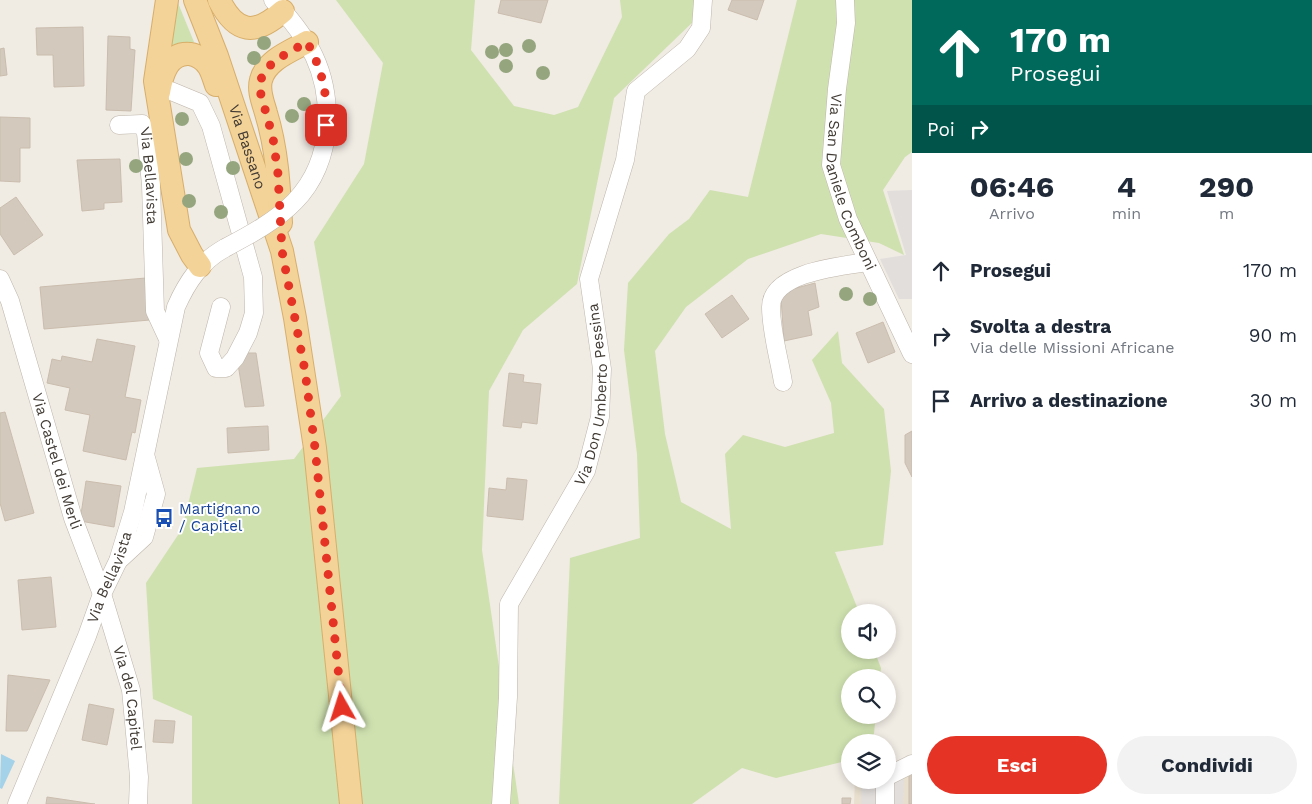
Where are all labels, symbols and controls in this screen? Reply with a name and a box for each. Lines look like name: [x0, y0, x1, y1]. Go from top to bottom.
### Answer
text: 170 m: [1010, 19, 1111, 61]
icon: ahead: [927, 20, 992, 85]
text: Prosegui: [1010, 61, 1101, 86]
street label: Via San Daniele Comboni: [822, 92, 880, 273]
street label: Via Bassano: [225, 102, 270, 191]
pin: [305, 104, 347, 146]
icon: arrive: [312, 111, 340, 139]
icon: right: [965, 115, 993, 143]
text: Poi: [927, 118, 955, 141]
street label: Via Bellavista: [136, 124, 161, 225]
text: 06:46: [970, 169, 1054, 204]
text: 4: [1117, 169, 1136, 204]
text: 290: [1199, 169, 1254, 204]
text: Arrivo: [989, 204, 1035, 223]
text: min: [1112, 204, 1141, 223]
text: m: [1219, 204, 1234, 223]
icon: ahead: [927, 257, 955, 285]
text: Prosegui: [970, 259, 1051, 282]
text: 170 m: [1243, 259, 1297, 282]
street label: Via Don Umberto Pessina: [570, 302, 611, 489]
text: Svolta a destra: [970, 315, 1111, 338]
icon: right: [927, 322, 955, 350]
text: 90 m: [1249, 324, 1297, 347]
text: Via delle Missioni Africane: [970, 338, 1175, 357]
icon: arrive: [927, 387, 955, 415]
text: Arrivo a destinazione: [970, 389, 1167, 412]
text: 30 m: [1250, 389, 1297, 412]
street label: Via Castel dei Merli: [28, 391, 85, 532]
place label: Martignano / Capitel: [179, 500, 260, 535]
bus stop icon: Martignano / Capitel: [153, 507, 175, 529]
street label: Via Bellavista: [83, 529, 136, 626]
map controls: [841, 604, 896, 789]
button: sound: [841, 604, 896, 659]
street label: Via del Capitel: [109, 644, 146, 751]
button: search: [841, 669, 896, 724]
position arrow: [315, 680, 367, 732]
button: layers: [841, 734, 896, 789]
button: Esci: [927, 736, 1107, 794]
button: Condividi: [1117, 736, 1297, 794]

